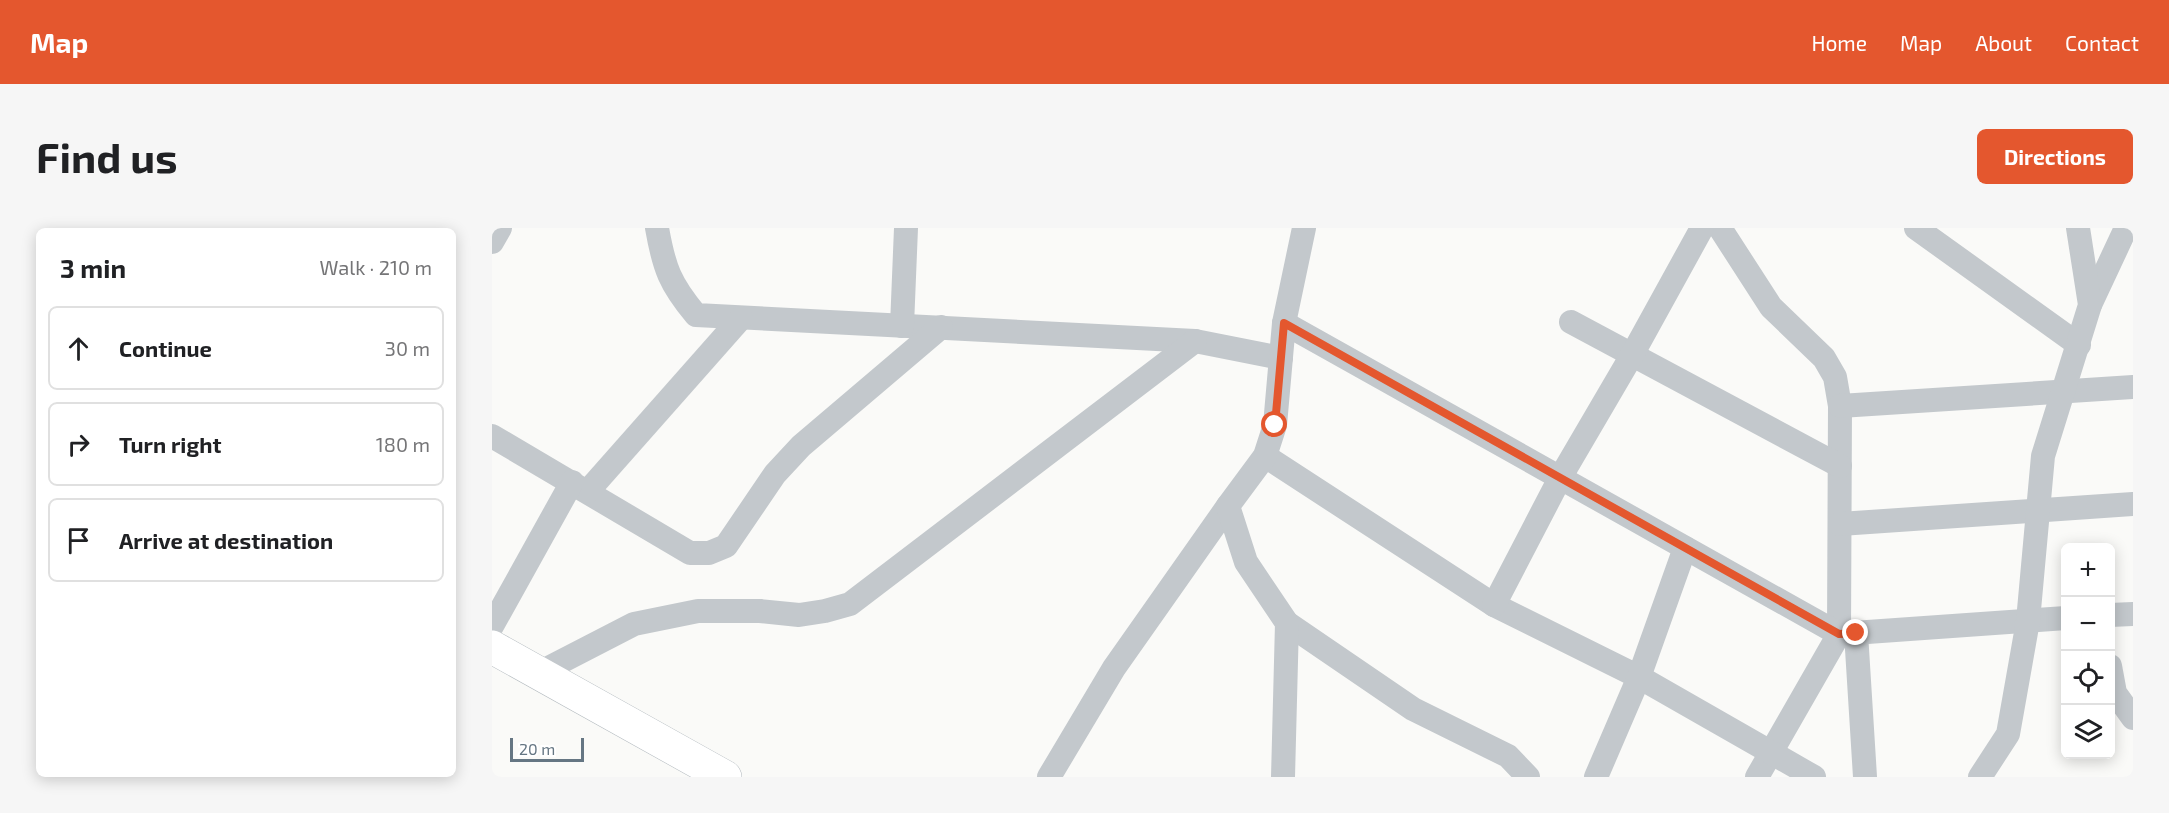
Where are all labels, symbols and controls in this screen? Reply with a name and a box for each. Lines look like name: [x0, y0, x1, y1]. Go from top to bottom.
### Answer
text: Map: [30, 25, 88, 59]
text: Home: [1811, 30, 1867, 55]
text: Map: [1900, 30, 1942, 55]
text: About: [1975, 30, 2032, 55]
text: Contact: [2065, 30, 2139, 55]
button: Directions: [1977, 129, 2133, 184]
text: Find us: [36, 131, 178, 181]
text: 3 min: [60, 252, 126, 283]
text: Walk · 210 m: [320, 255, 432, 279]
icon: ahead: [62, 332, 95, 365]
text: Continue: [119, 335, 212, 361]
text: 30 m: [385, 336, 430, 360]
route start: [1261, 411, 1287, 437]
icon: right: [62, 428, 95, 461]
text: Turn right: [119, 431, 221, 457]
text: 180 m: [376, 432, 430, 456]
icon: arrive: [62, 524, 95, 557]
text: Arrive at destination: [119, 527, 333, 553]
map controls: [2061, 543, 2115, 759]
button: +: [2061, 543, 2115, 597]
button: −: [2061, 597, 2115, 651]
route end: [1842, 619, 1868, 645]
button: locate: [2061, 651, 2115, 705]
button: layers: [2061, 705, 2115, 759]
scale bar: [510, 735, 584, 762]
text: 20 m: [519, 739, 555, 758]

